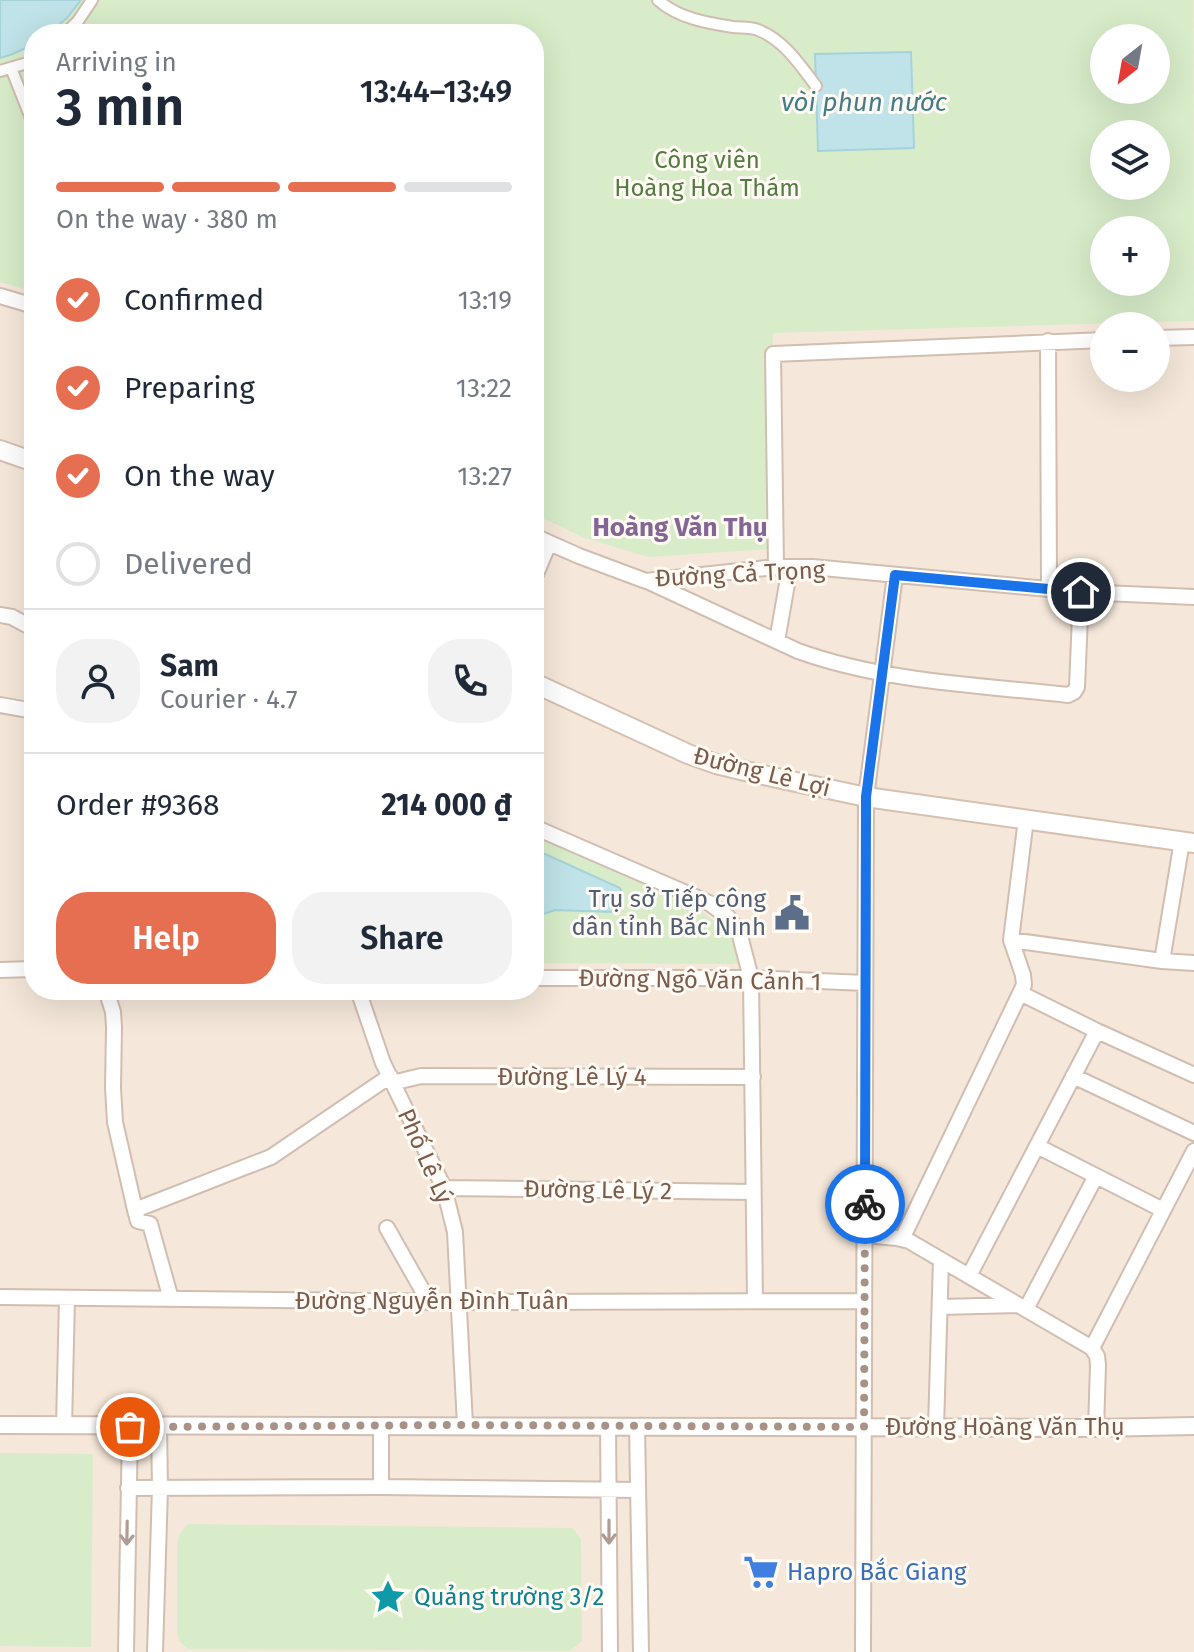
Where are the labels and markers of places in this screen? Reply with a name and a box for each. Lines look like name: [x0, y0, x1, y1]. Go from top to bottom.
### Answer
pin: [1047, 558, 1115, 626]
place label: Trụ sở Tiếp công dân tỉnh Bắc Ninh: [571, 885, 767, 941]
public building icon: Trụ sở Tiếp công dân tỉnh Bắc Ninh: [773, 894, 811, 932]
pin: [96, 1393, 164, 1461]
supermarket icon: Hapro Bắc Giang: [742, 1553, 780, 1591]
place label: Hapro Bắc Giang: [787, 1557, 967, 1586]
place icon: Quảng trường 3/2: [369, 1578, 407, 1616]
place label: Quảng trường 3/2: [414, 1583, 604, 1611]

